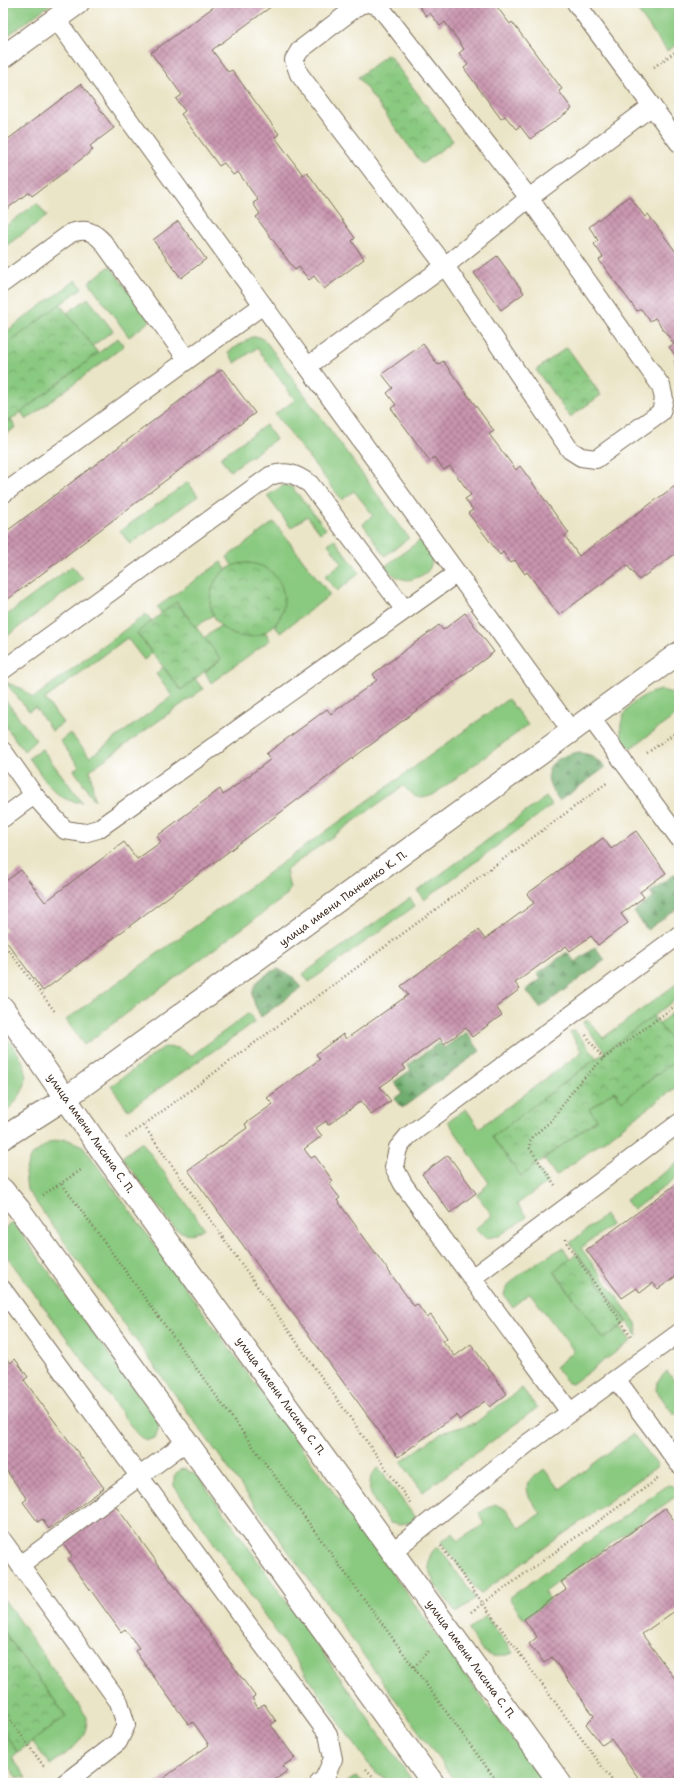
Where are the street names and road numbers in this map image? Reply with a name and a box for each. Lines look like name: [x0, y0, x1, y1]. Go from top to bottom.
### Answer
street label: улица имени Панченко К. П.: [276, 847, 410, 950]
street label: улица имени Лисина С. П.: [43, 1070, 138, 1196]
street label: улица имени Лисина С. П.: [233, 1334, 329, 1459]
street label: улица имени Лисина С. П.: [423, 1597, 519, 1722]

